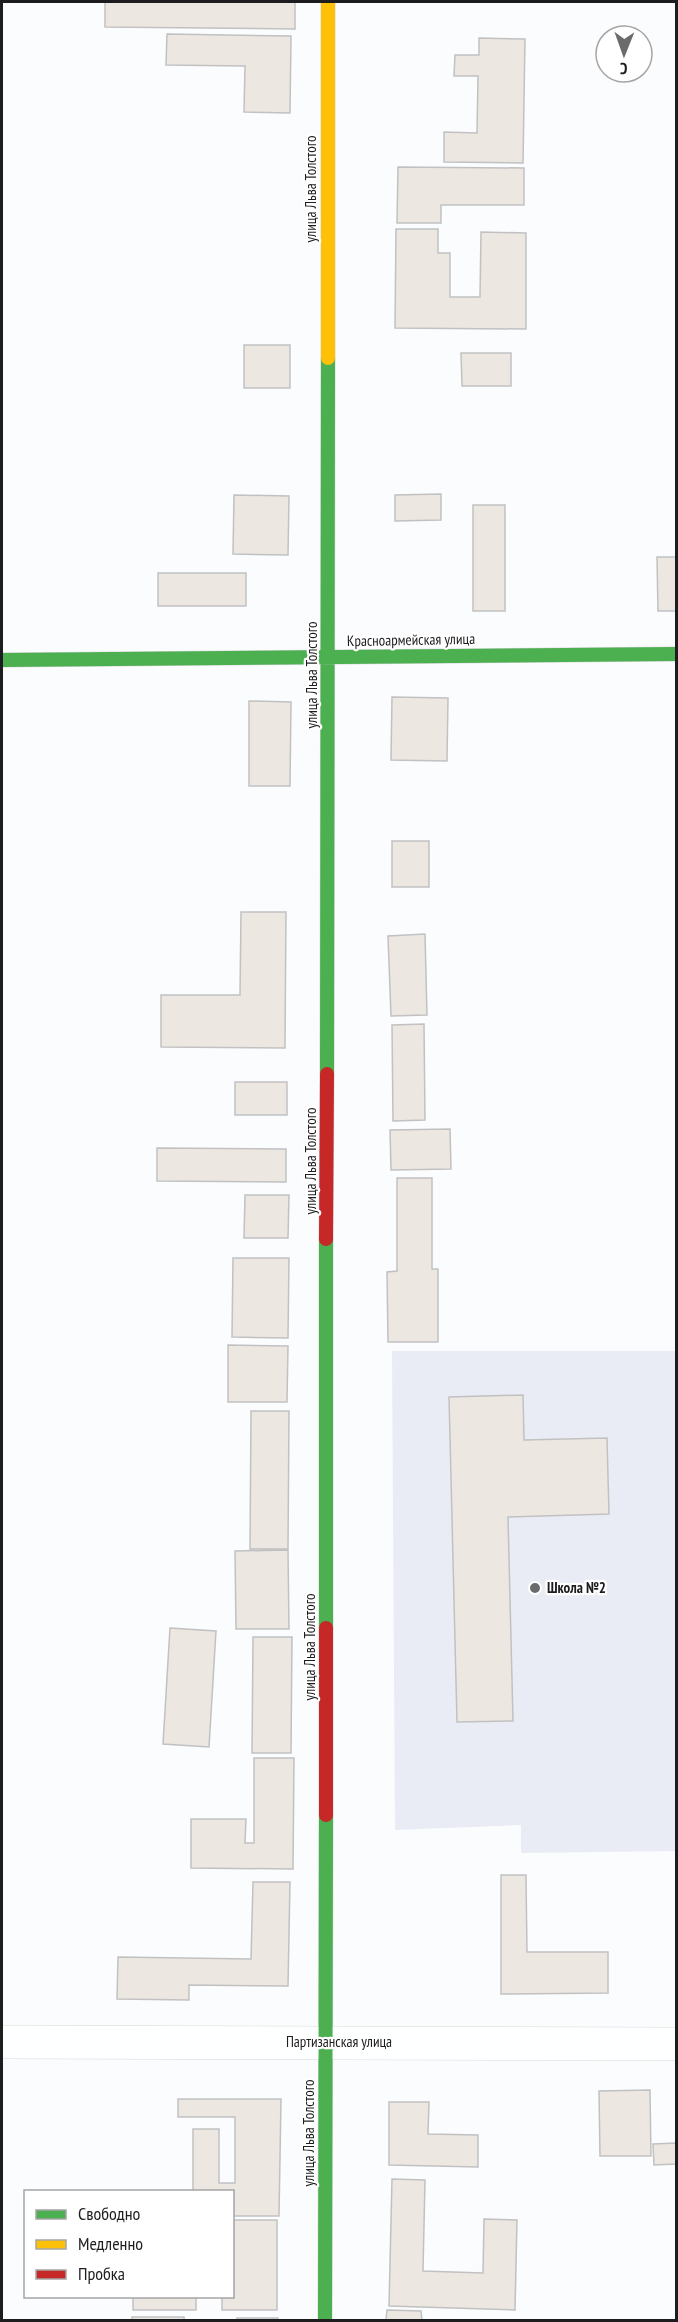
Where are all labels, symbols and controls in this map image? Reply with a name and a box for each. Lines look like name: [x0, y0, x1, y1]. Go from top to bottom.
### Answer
north arrow: [594, 24, 654, 84]
text: С: [619, 59, 628, 79]
street label: улица Льва Толстого: [301, 136, 320, 242]
street label: улица Льва Толстого: [302, 622, 321, 728]
street label: Красноармейская улица: [347, 629, 475, 650]
street label: улица Льва Толстого: [301, 1108, 320, 1214]
place label: Школа №2: [547, 1578, 606, 1597]
marker: Школа №2: [528, 1581, 542, 1595]
street label: улица Льва Толстого: [300, 1594, 319, 1700]
street label: Партизанская улица: [286, 2032, 392, 2051]
street label: улица Льва Толстого: [299, 2080, 318, 2186]
legend: [24, 2190, 234, 2298]
text: Свободно: [78, 2202, 141, 2225]
text: Медленно: [78, 2232, 143, 2255]
text: Пробка: [78, 2262, 125, 2285]

